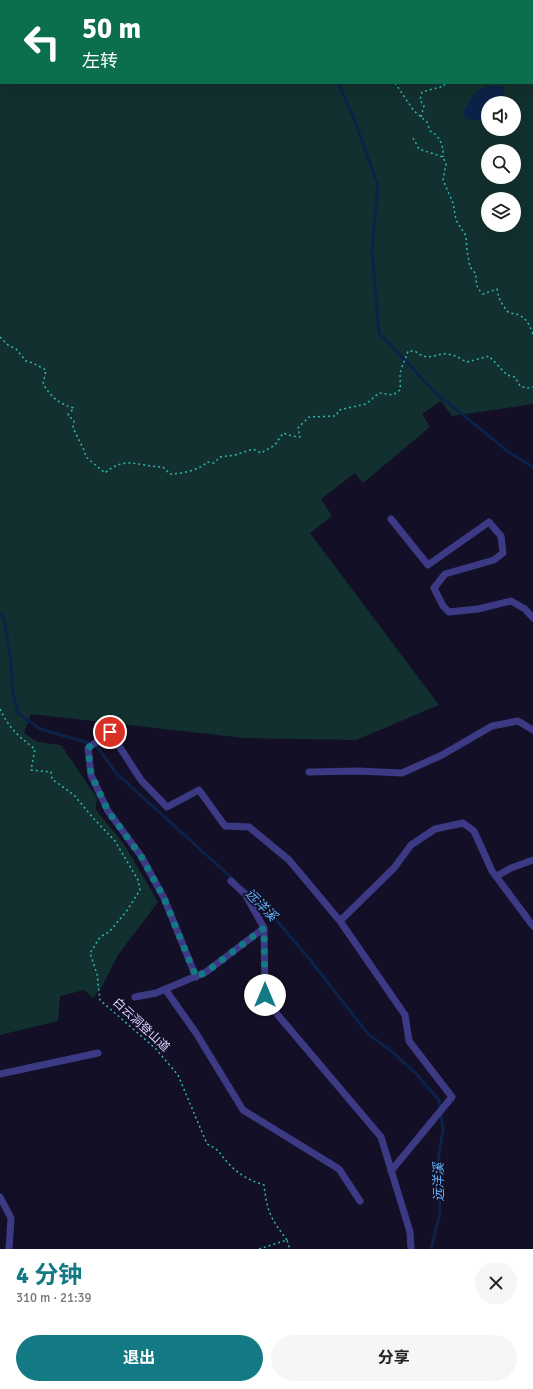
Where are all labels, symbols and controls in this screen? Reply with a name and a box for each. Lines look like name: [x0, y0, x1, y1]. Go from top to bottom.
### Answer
text: 50 m: [82, 12, 141, 46]
icon: left: [16, 16, 68, 68]
text: 左转: [82, 50, 118, 72]
map controls: [481, 96, 521, 232]
button: sound: [481, 96, 521, 136]
button: search: [481, 144, 521, 184]
button: layers: [481, 192, 521, 232]
pin: [93, 715, 127, 749]
icon: arrive: [99, 721, 121, 743]
water label: 远洋溪: [242, 886, 282, 926]
position arrow: [244, 974, 286, 1016]
street label: 白云洞登山道: [110, 995, 172, 1055]
water label: 远洋溪: [431, 1160, 447, 1202]
text: 4 分钟: [16, 1260, 82, 1290]
button: close: [475, 1262, 517, 1304]
text: 310 m · 21:39: [16, 1290, 92, 1306]
button: 退出: [16, 1335, 263, 1381]
button: 分享: [271, 1335, 517, 1381]

